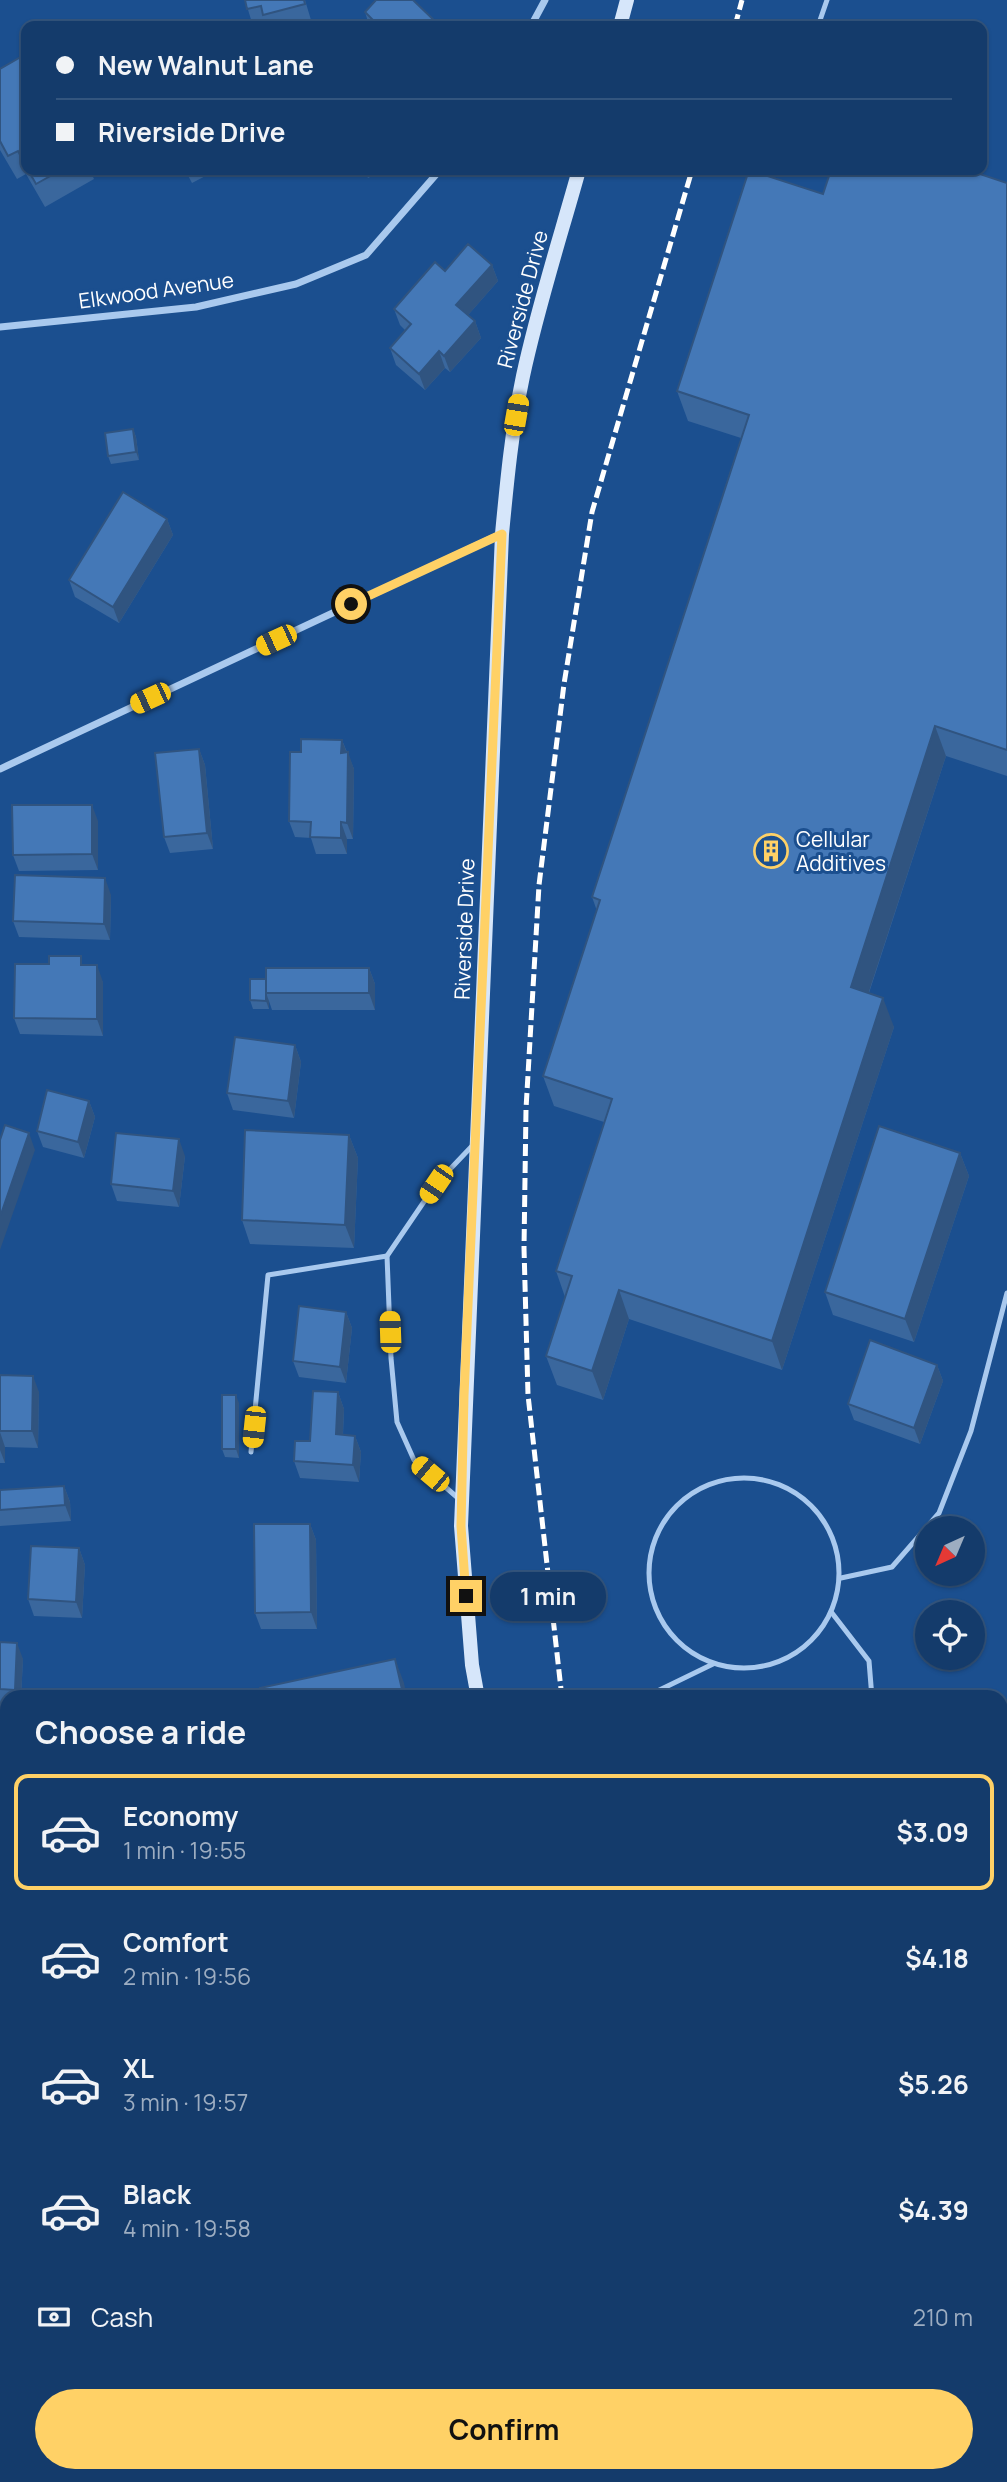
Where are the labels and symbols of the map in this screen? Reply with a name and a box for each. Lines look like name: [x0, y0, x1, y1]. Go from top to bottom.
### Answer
street label: Riverside Drive: [490, 227, 554, 371]
street label: Elkwood Avenue: [77, 265, 235, 315]
car: [503, 392, 530, 438]
route start: [335, 588, 367, 620]
car: [253, 622, 300, 658]
car: [127, 680, 174, 716]
place label: Cellular Additives: [796, 825, 886, 877]
building icon: Cellular Additives: [752, 832, 790, 870]
street label: Riverside Drive: [448, 858, 480, 1000]
car: [416, 1161, 457, 1207]
car: [379, 1311, 402, 1353]
car: [242, 1405, 267, 1449]
car: [408, 1452, 453, 1496]
north arrow: [915, 1516, 985, 1586]
callout: 1 min: [490, 1572, 606, 1620]
route end: [450, 1580, 482, 1612]

